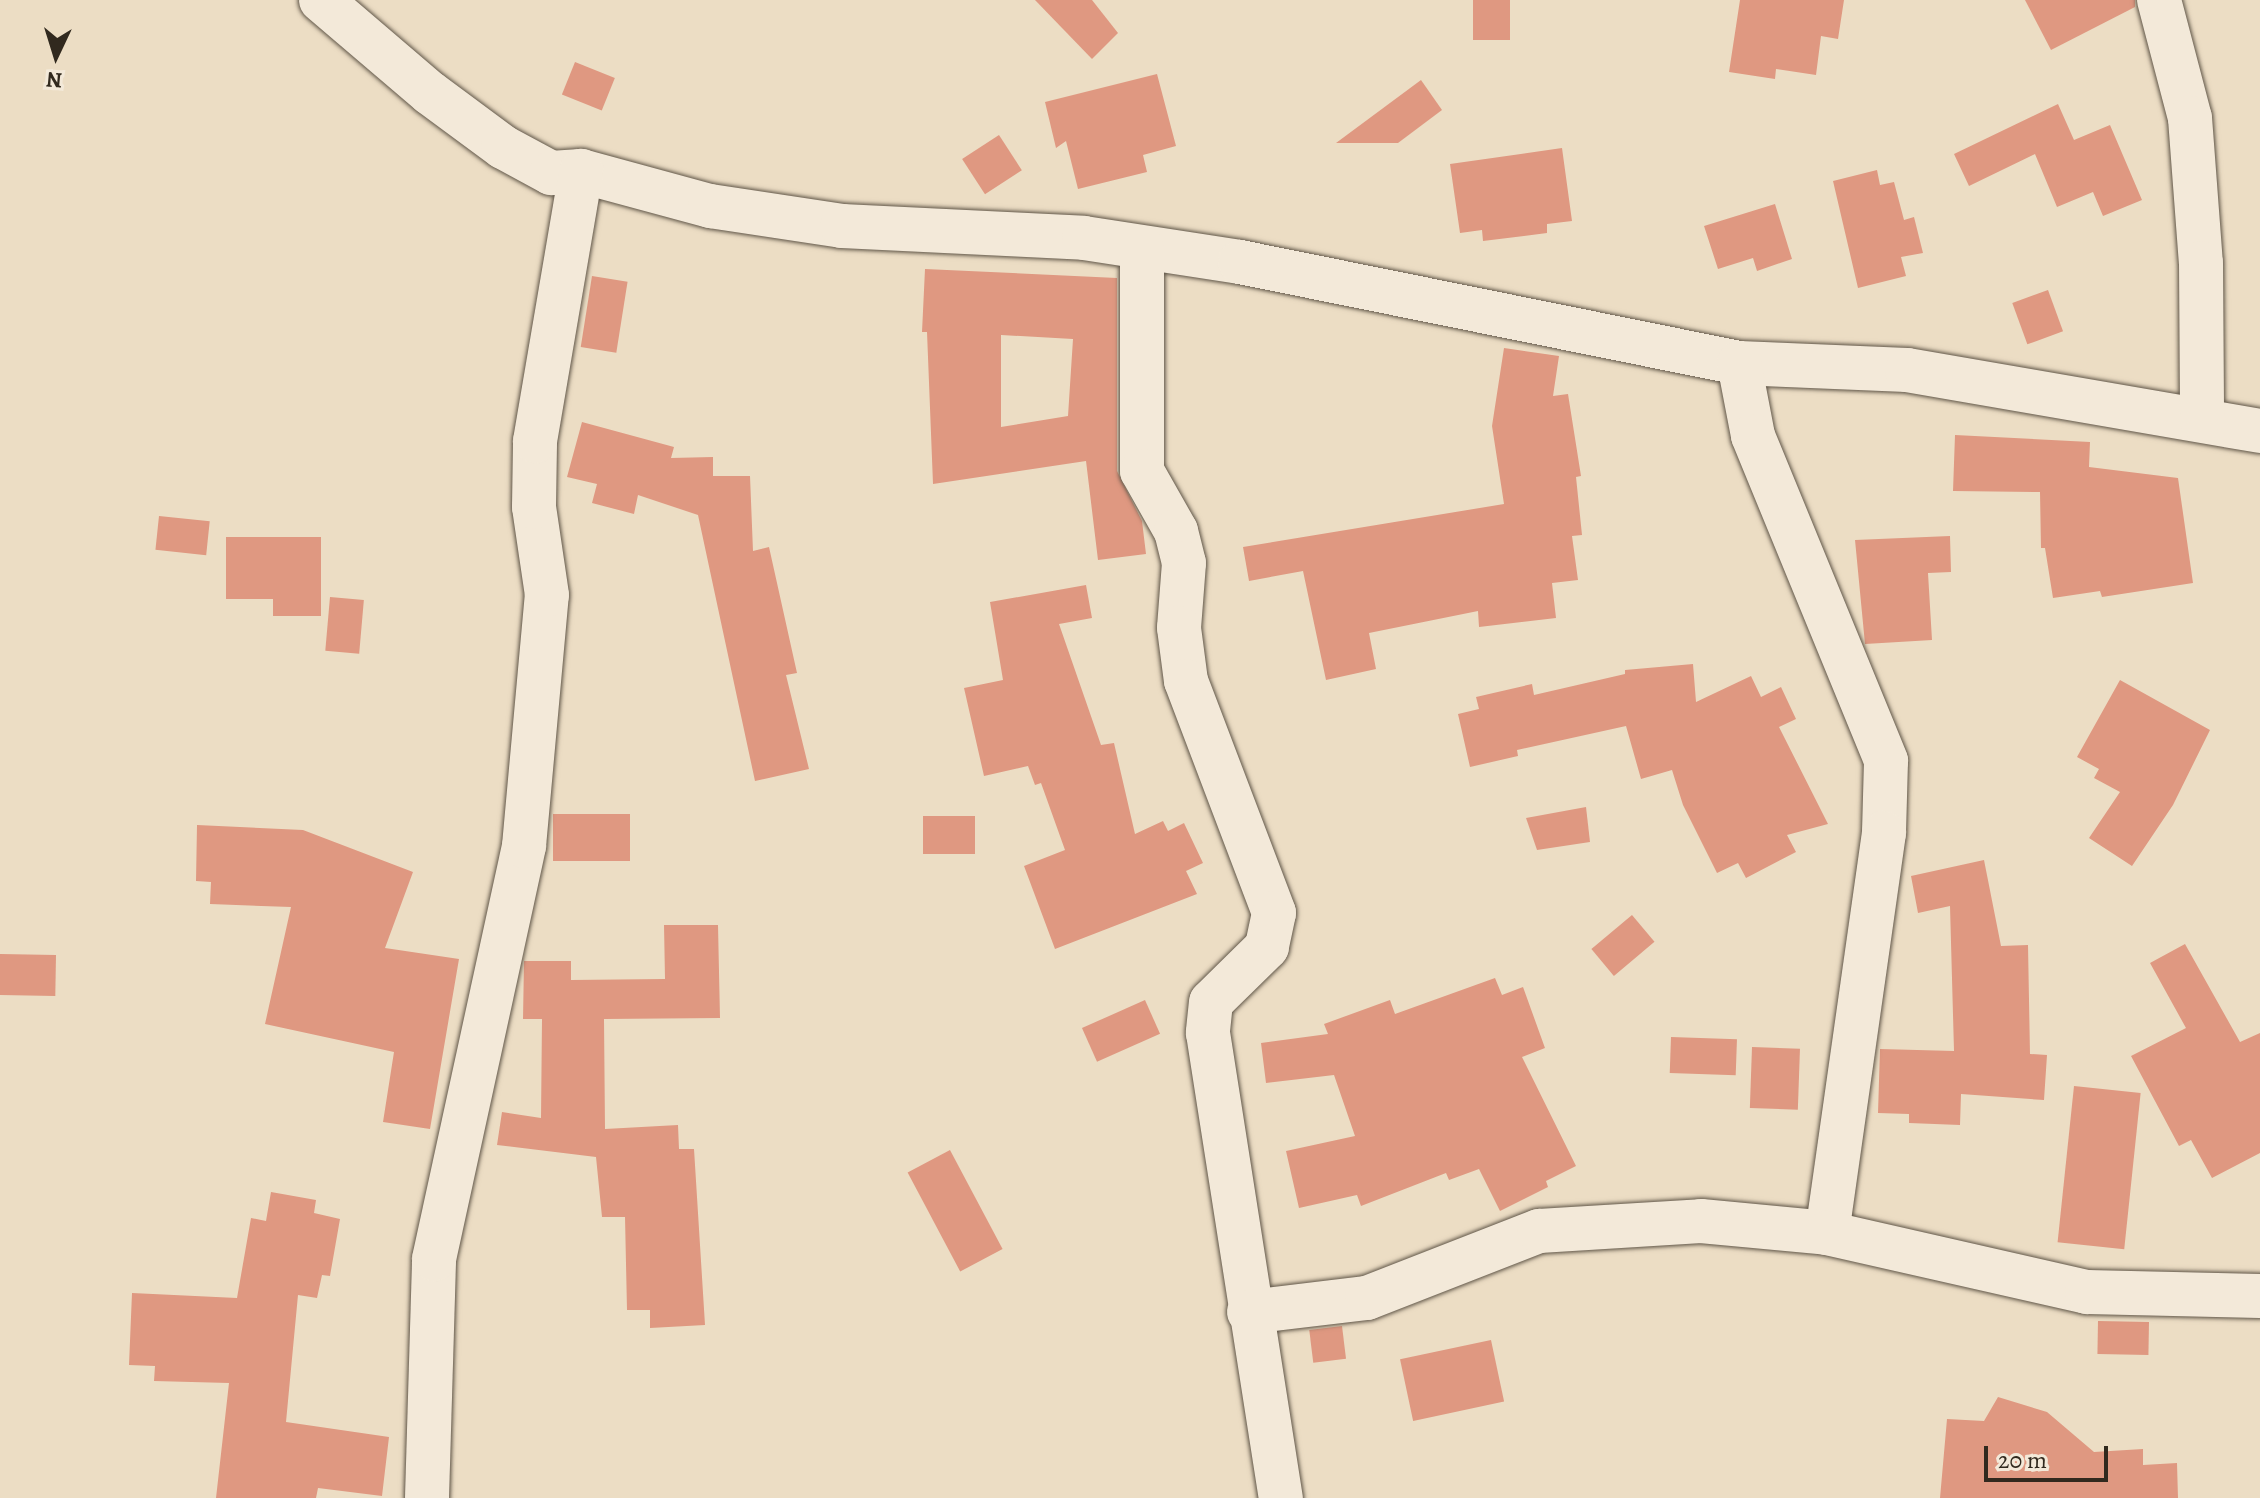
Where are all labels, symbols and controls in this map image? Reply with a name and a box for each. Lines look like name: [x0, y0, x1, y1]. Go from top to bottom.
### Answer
north arrow: [16, 16, 96, 96]
text: N: [45, 64, 63, 95]
scale bar: [1988, 1430, 2112, 1480]
text: 20 m: [1998, 1444, 2047, 1476]

